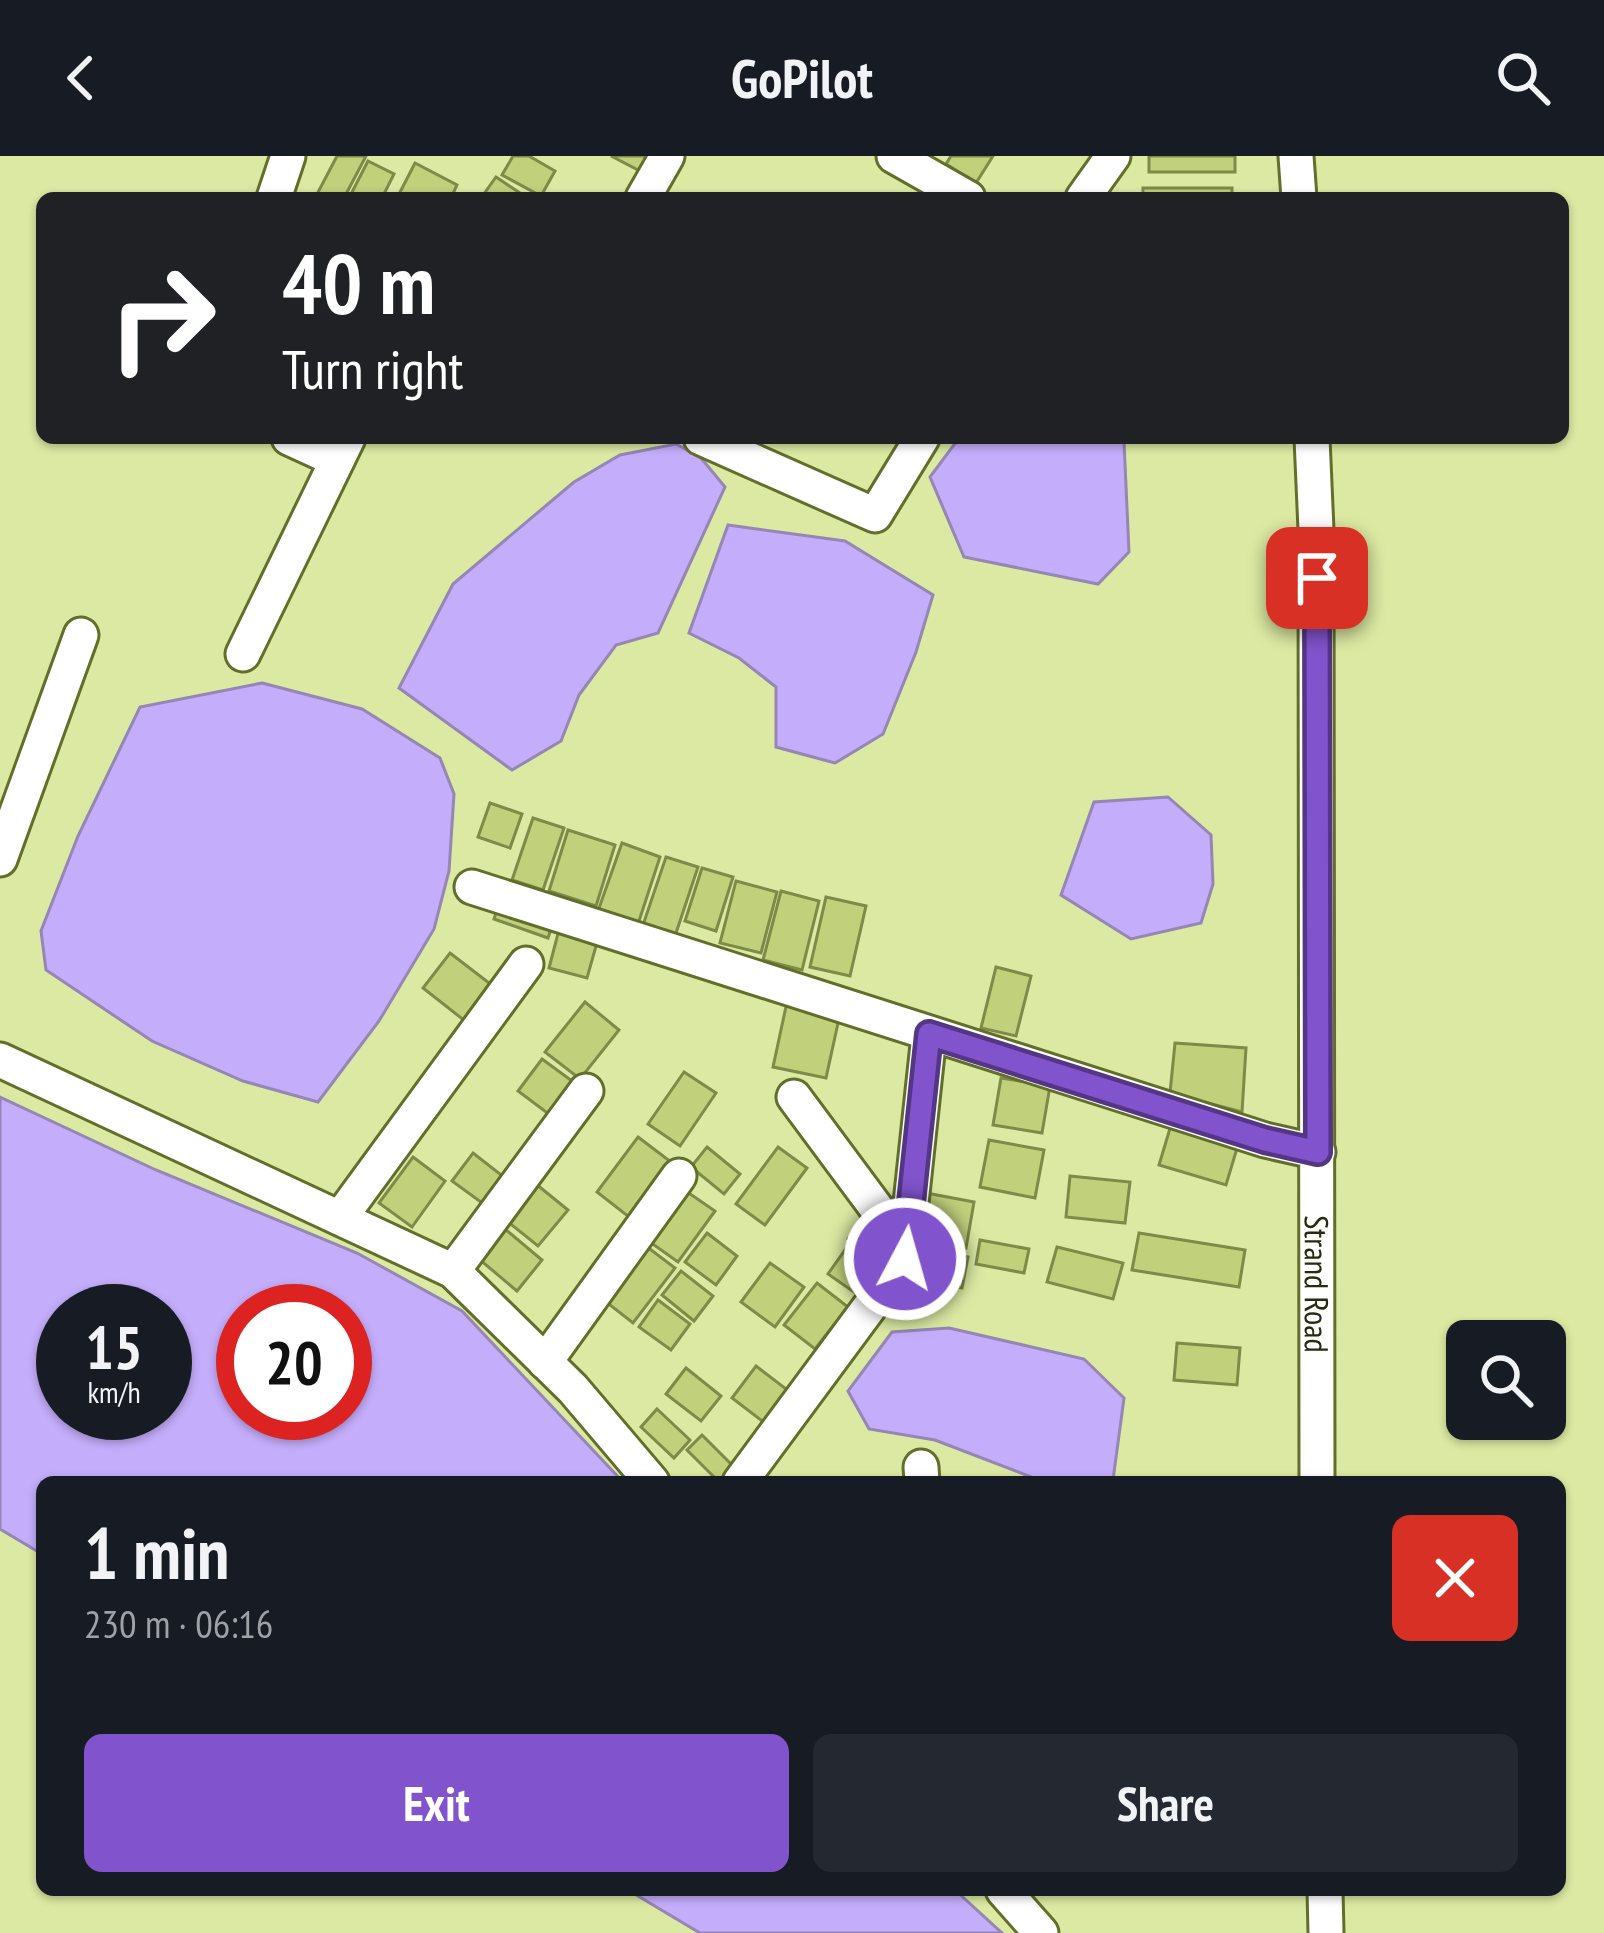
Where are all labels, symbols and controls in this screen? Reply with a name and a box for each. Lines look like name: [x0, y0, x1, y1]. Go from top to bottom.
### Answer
text: GoPilot: [731, 43, 873, 113]
icon: back: [48, 45, 114, 111]
icon: search: [1490, 45, 1556, 111]
text: 40 m: [282, 228, 435, 337]
icon: right: [84, 240, 240, 396]
text: Turn right: [282, 334, 463, 404]
pin: [1266, 527, 1368, 629]
icon: arrive: [1284, 545, 1350, 611]
position arrow: [842, 1196, 968, 1322]
street label: Strand Road: [1296, 1215, 1339, 1353]
speed limit sign: 20: [216, 1284, 372, 1440]
text: 15: [85, 1308, 143, 1386]
map controls: [1446, 1320, 1566, 1440]
button: search: [1446, 1320, 1566, 1440]
text: km/h: [87, 1372, 141, 1411]
text: 1 min: [84, 1506, 229, 1599]
button: close: [1392, 1515, 1518, 1641]
text: 230 m · 06:16: [84, 1598, 273, 1649]
button: Exit: [84, 1734, 789, 1872]
button: Share: [813, 1734, 1518, 1872]

